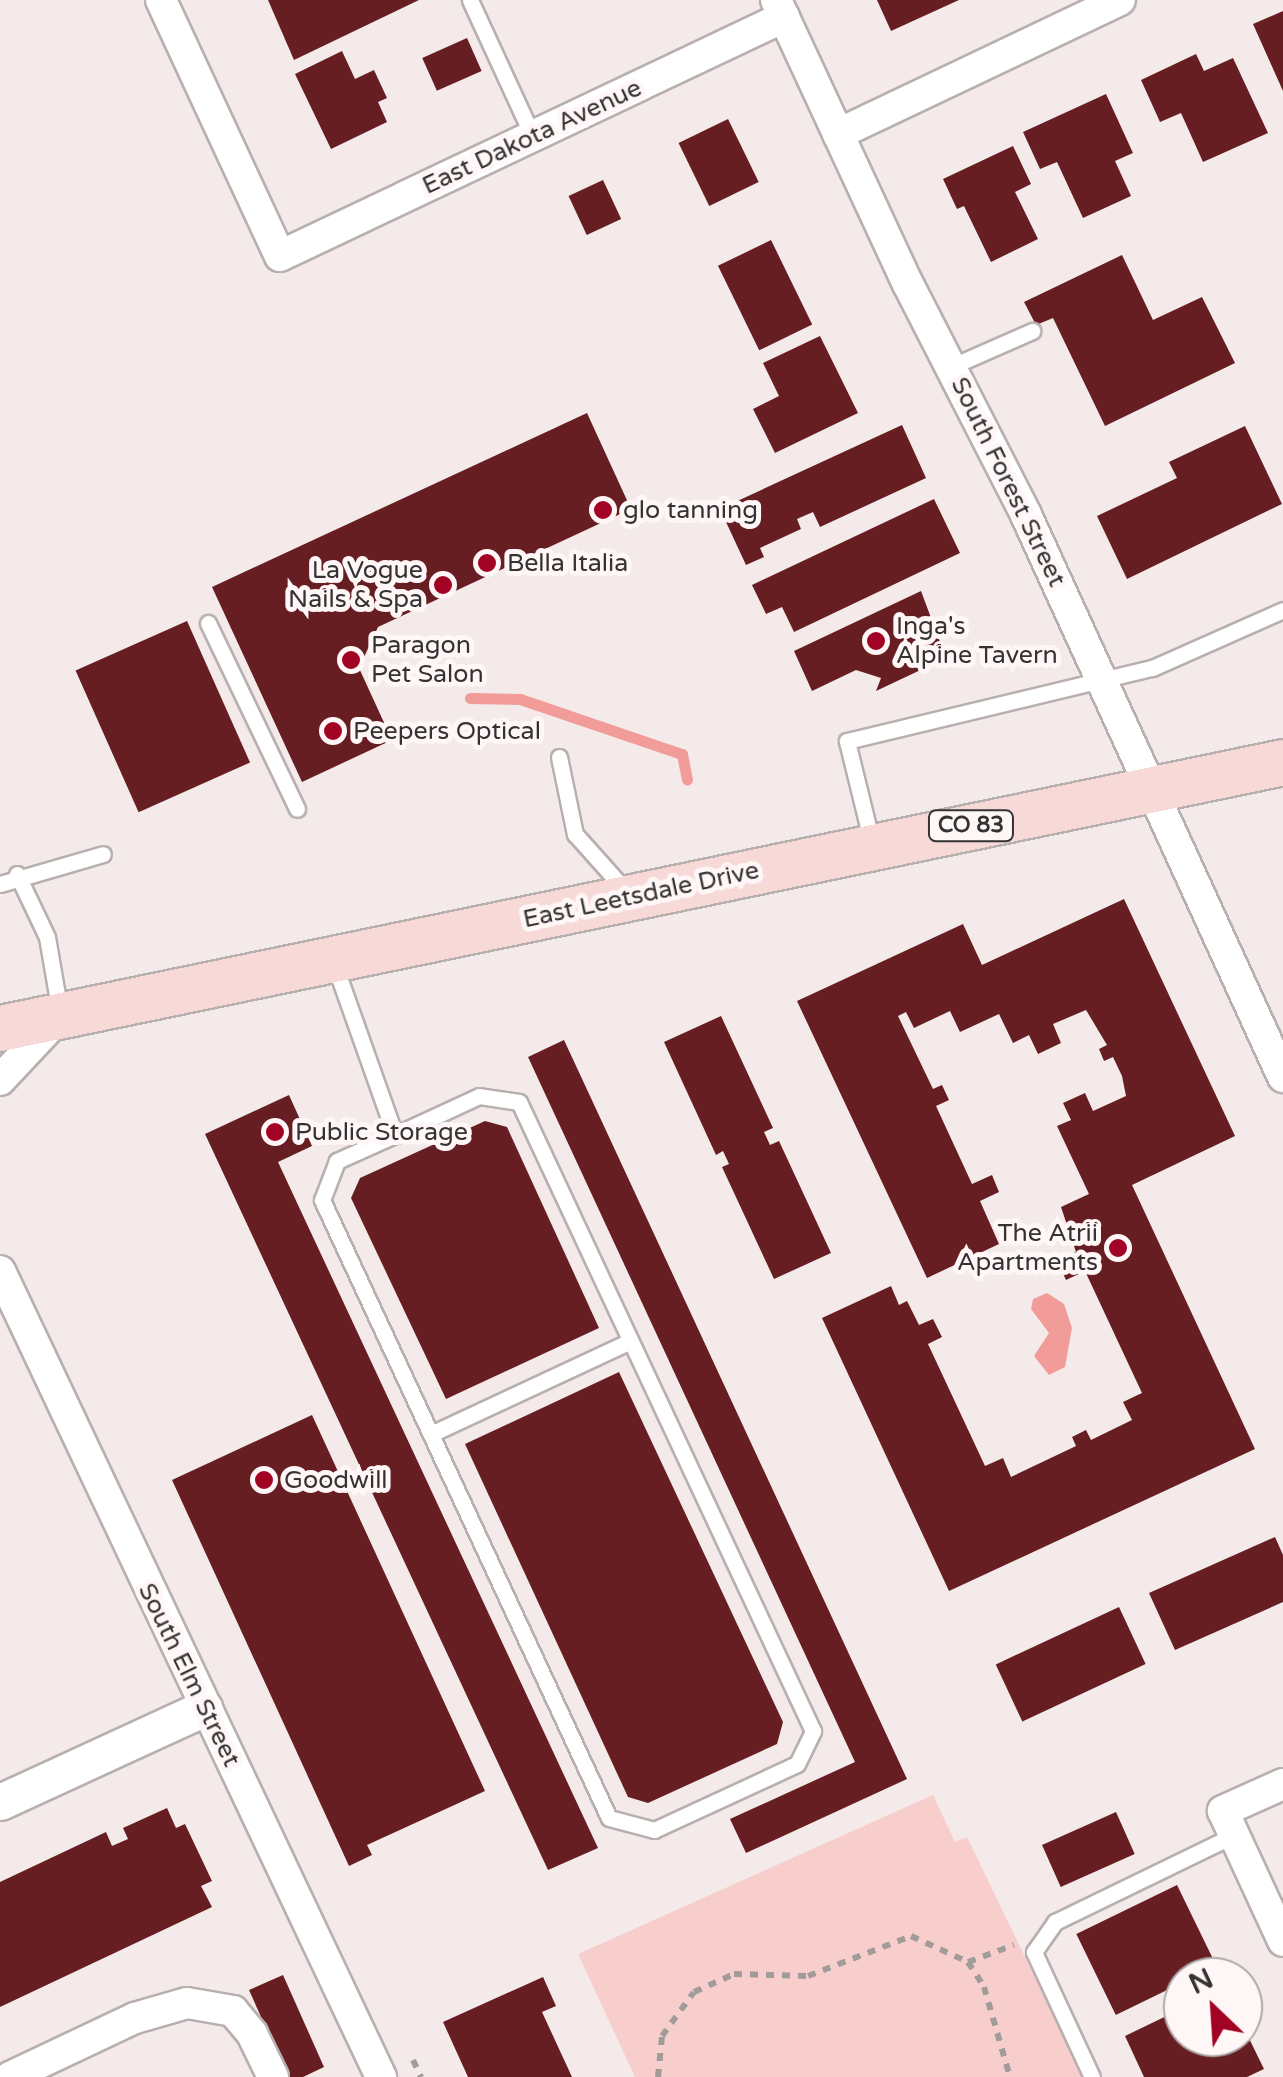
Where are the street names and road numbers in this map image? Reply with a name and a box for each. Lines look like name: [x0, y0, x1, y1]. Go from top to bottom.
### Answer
street label: East Dakota Avenue: [418, 73, 646, 201]
street label: South Forest Street: [944, 372, 1072, 592]
road number: CO 83: [926, 809, 1016, 843]
street label: East Leetsdale Drive: [520, 855, 762, 935]
street label: South Elm Street: [132, 1578, 246, 1772]

